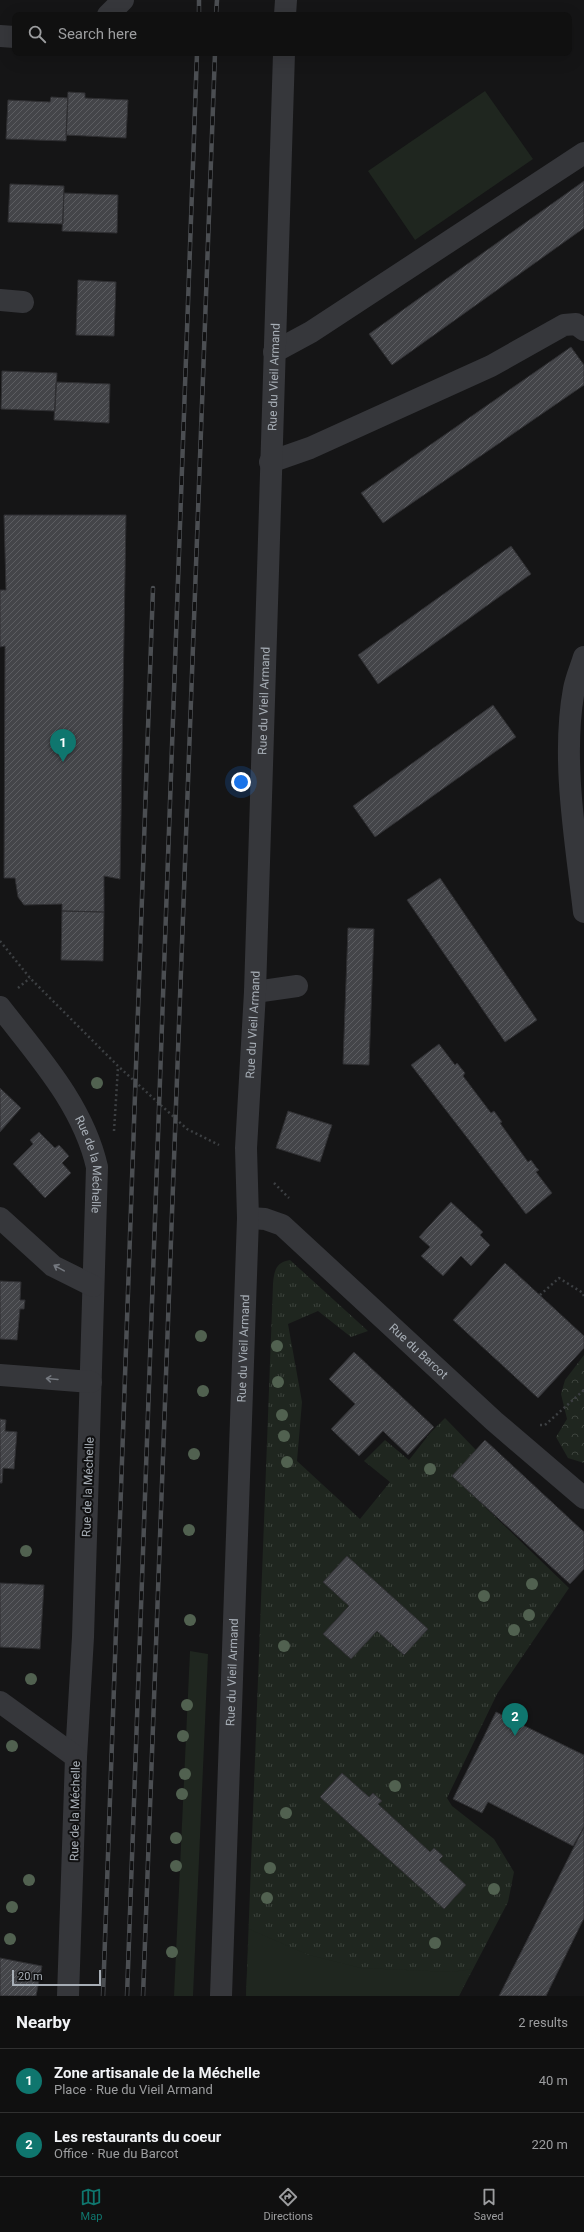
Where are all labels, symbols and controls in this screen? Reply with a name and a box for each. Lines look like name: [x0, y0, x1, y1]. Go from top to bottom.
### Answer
search box: [12, 12, 572, 56]
icon: search: [26, 23, 48, 45]
text: Search here: [58, 25, 137, 43]
street label: Rue du Vieil Armand: [265, 323, 283, 431]
street label: Rue du Vieil Armand: [255, 647, 273, 755]
pin: 1: [50, 729, 76, 762]
your location: [231, 772, 251, 792]
street label: Rue du Vieil Armand: [243, 971, 263, 1079]
street label: Rue de la Méchelle: [72, 1113, 104, 1214]
one-way arrow: [53, 1264, 65, 1272]
street label: Rue du Vieil Armand: [235, 1294, 252, 1403]
street label: Rue du Barcot: [386, 1321, 451, 1382]
one-way arrow: [46, 1376, 59, 1383]
street label: Rue de la Méchelle: [79, 1437, 97, 1537]
street label: Rue du Vieil Armand: [223, 1618, 241, 1726]
pin: 2: [502, 1703, 528, 1736]
street label: Rue de la Méchelle: [67, 1761, 83, 1861]
scale bar: [12, 1968, 101, 1987]
text: 20 m: [18, 1970, 43, 1983]
text: Nearby: [16, 2012, 71, 2032]
text: 2 results: [518, 2015, 568, 2030]
text: Zone artisanale de la Méchelle: [54, 2064, 260, 2082]
text: 1: [25, 2073, 33, 2088]
text: 40 m: [539, 2073, 568, 2088]
text: Place · Rue du Vieil Armand: [54, 2082, 213, 2097]
text: Les restaurants du coeur: [54, 2128, 221, 2146]
text: 2: [25, 2137, 33, 2152]
text: 220 m: [531, 2137, 568, 2152]
text: Office · Rue du Barcot: [54, 2146, 179, 2161]
tab: Map: [80, 2186, 102, 2223]
tab: Directions: [263, 2186, 313, 2223]
tab: Saved: [474, 2186, 504, 2223]

